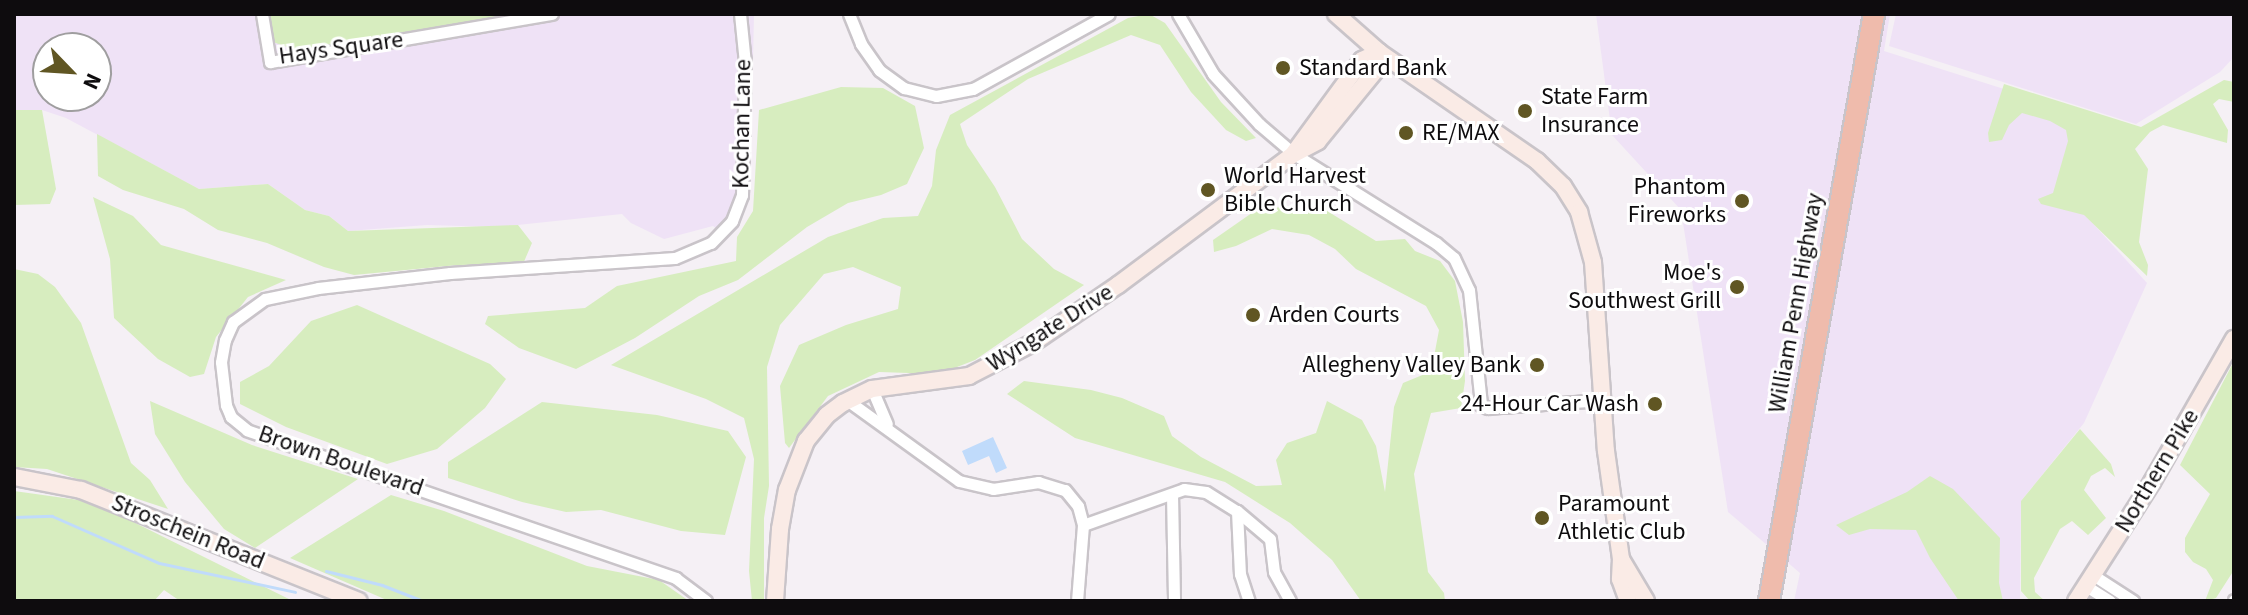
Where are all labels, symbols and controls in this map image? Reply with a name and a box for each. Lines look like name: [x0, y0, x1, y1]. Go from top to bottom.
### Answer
street label: Hays Square: [277, 25, 405, 71]
north arrow: [32, 32, 112, 112]
place label: Standard Bank: [1299, 54, 1447, 82]
street label: Kochan Lane: [726, 59, 758, 189]
marker: Standard Bank: [1274, 59, 1292, 77]
text: N: [74, 68, 110, 95]
place label: State Farm Insurance: [1541, 83, 1648, 139]
marker: State Farm Insurance: [1516, 102, 1534, 120]
place label: RE/MAX: [1422, 119, 1500, 147]
marker: RE/MAX: [1397, 124, 1415, 142]
place label: World Harvest Bible Church: [1224, 162, 1366, 218]
place label: Phantom Fireworks: [1628, 173, 1726, 229]
marker: World Harvest Bible Church: [1199, 181, 1217, 199]
street label: William Penn Highway: [1762, 191, 1830, 415]
marker: Phantom Fireworks: [1733, 192, 1751, 210]
place label: Moe's Southwest Grill: [1568, 259, 1721, 315]
street label: Wyngate Drive: [982, 278, 1118, 378]
marker: Moe's Southwest Grill: [1728, 278, 1746, 296]
place label: Arden Courts: [1269, 301, 1399, 329]
marker: Arden Courts: [1244, 306, 1262, 324]
place label: Allegheny Valley Bank: [1302, 351, 1521, 379]
marker: Allegheny Valley Bank: [1528, 356, 1546, 374]
place label: 24-Hour Car Wash: [1460, 390, 1639, 418]
marker: 24-Hour Car Wash: [1646, 395, 1664, 413]
street label: Northern Pike: [2109, 404, 2205, 538]
street label: Brown Boulevard: [255, 419, 427, 503]
street label: Stroschein Road: [107, 488, 269, 576]
place label: Paramount Athletic Club: [1558, 490, 1686, 546]
marker: Paramount Athletic Club: [1533, 509, 1551, 527]

